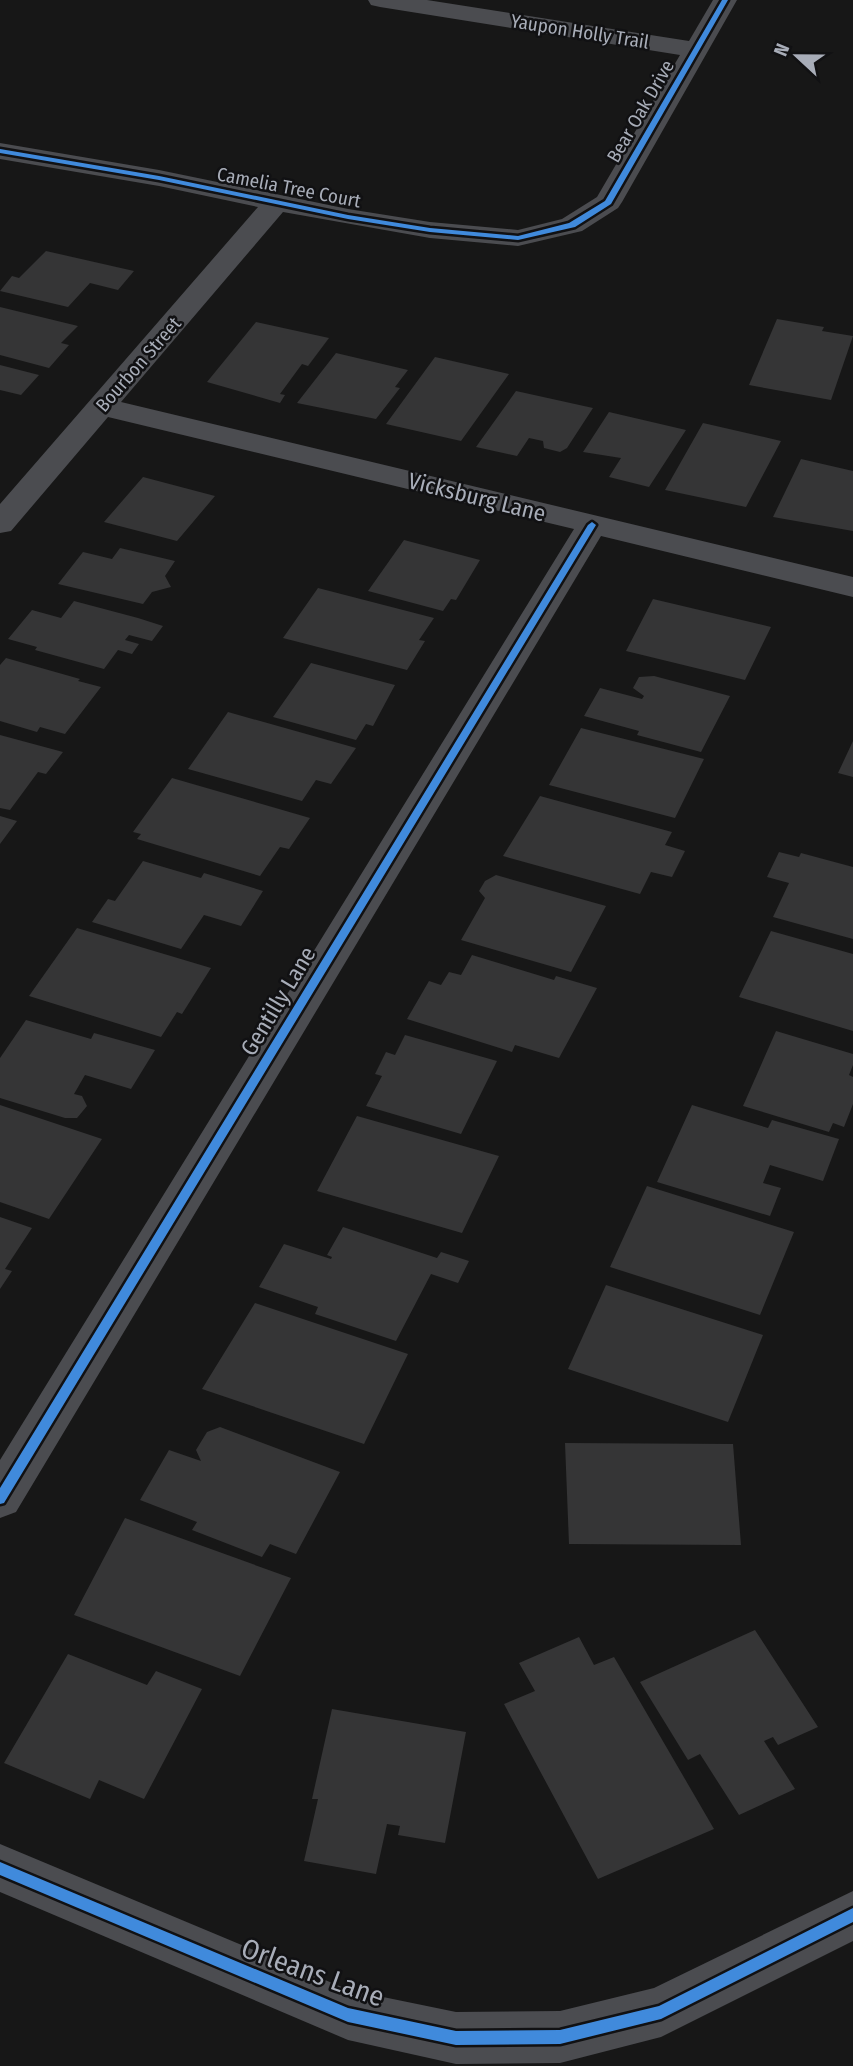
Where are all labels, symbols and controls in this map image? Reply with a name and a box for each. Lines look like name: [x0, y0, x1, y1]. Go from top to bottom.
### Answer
street label: Yaupon Holly Trail: [509, 9, 651, 54]
north arrow: [762, 21, 832, 91]
text: N: [769, 40, 794, 59]
street label: Bear Oak Drive: [602, 56, 679, 167]
street label: Camelia Tree Court: [215, 162, 364, 213]
street label: Bourbon Street: [91, 312, 186, 417]
street label: Vicksburg Lane: [405, 466, 549, 528]
street label: Gentilly Lane: [234, 941, 322, 1061]
street label: Orleans Lane: [237, 1931, 389, 2014]

